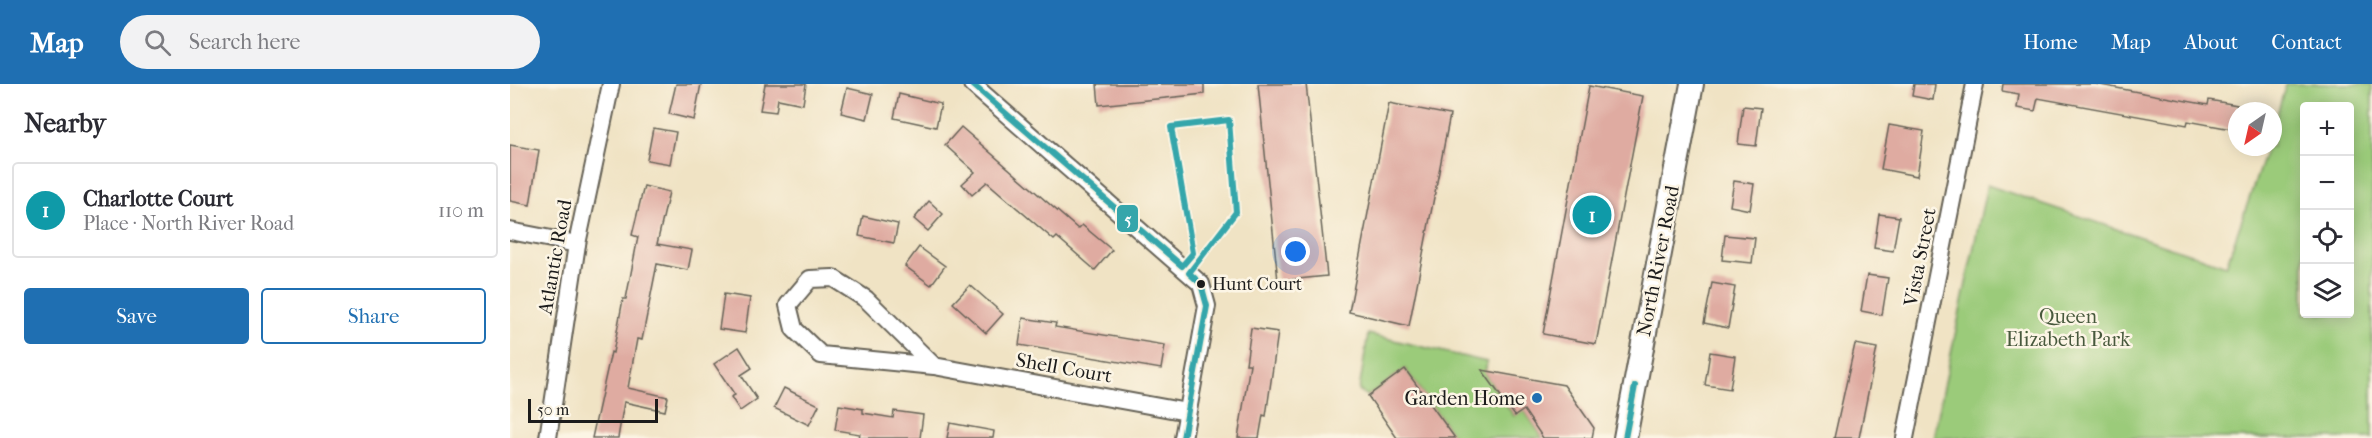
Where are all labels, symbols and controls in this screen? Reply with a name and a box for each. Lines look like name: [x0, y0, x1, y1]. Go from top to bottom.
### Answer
search box: [120, 15, 540, 69]
text: Map: [30, 26, 84, 59]
icon: search: [141, 26, 174, 59]
text: Search here: [189, 29, 300, 55]
text: Home: [2023, 30, 2078, 54]
text: Map: [2111, 30, 2151, 54]
text: About: [2184, 30, 2238, 54]
text: Contact: [2271, 30, 2342, 54]
north arrow: [2228, 102, 2282, 156]
map controls: [2300, 102, 2354, 318]
button: +: [2300, 102, 2354, 156]
text: Nearby: [24, 108, 106, 139]
button: −: [2300, 156, 2354, 210]
street label: North River Road: [1632, 183, 1684, 338]
text: Charlotte Court: [83, 186, 233, 212]
pin: 1: [1572, 192, 1612, 238]
street label: Atlantic Road: [533, 196, 577, 317]
text: 1: [42, 199, 49, 222]
text: 110 m: [438, 199, 484, 222]
line badge: 5: [1116, 204, 1139, 233]
street label: Vista Street: [1899, 206, 1941, 309]
text: 5: [1125, 210, 1132, 229]
button: locate: [2300, 210, 2354, 264]
text: Place · North River Road: [83, 212, 294, 235]
your location: [1281, 237, 1310, 266]
button: layers: [2300, 264, 2354, 318]
place label: Hunt Court: [1212, 274, 1303, 295]
marker: Hunt Court: [1195, 278, 1207, 290]
button: Save: [24, 288, 249, 344]
button: Share: [261, 288, 486, 344]
park label: Queen Elizabeth Park: [2006, 305, 2131, 351]
street label: Shell Court: [1014, 348, 1114, 388]
place label: Garden Home: [1405, 387, 1525, 410]
marker: Garden Home: [1530, 391, 1544, 405]
scale bar: [528, 396, 658, 424]
text: 50 m: [537, 400, 569, 419]

